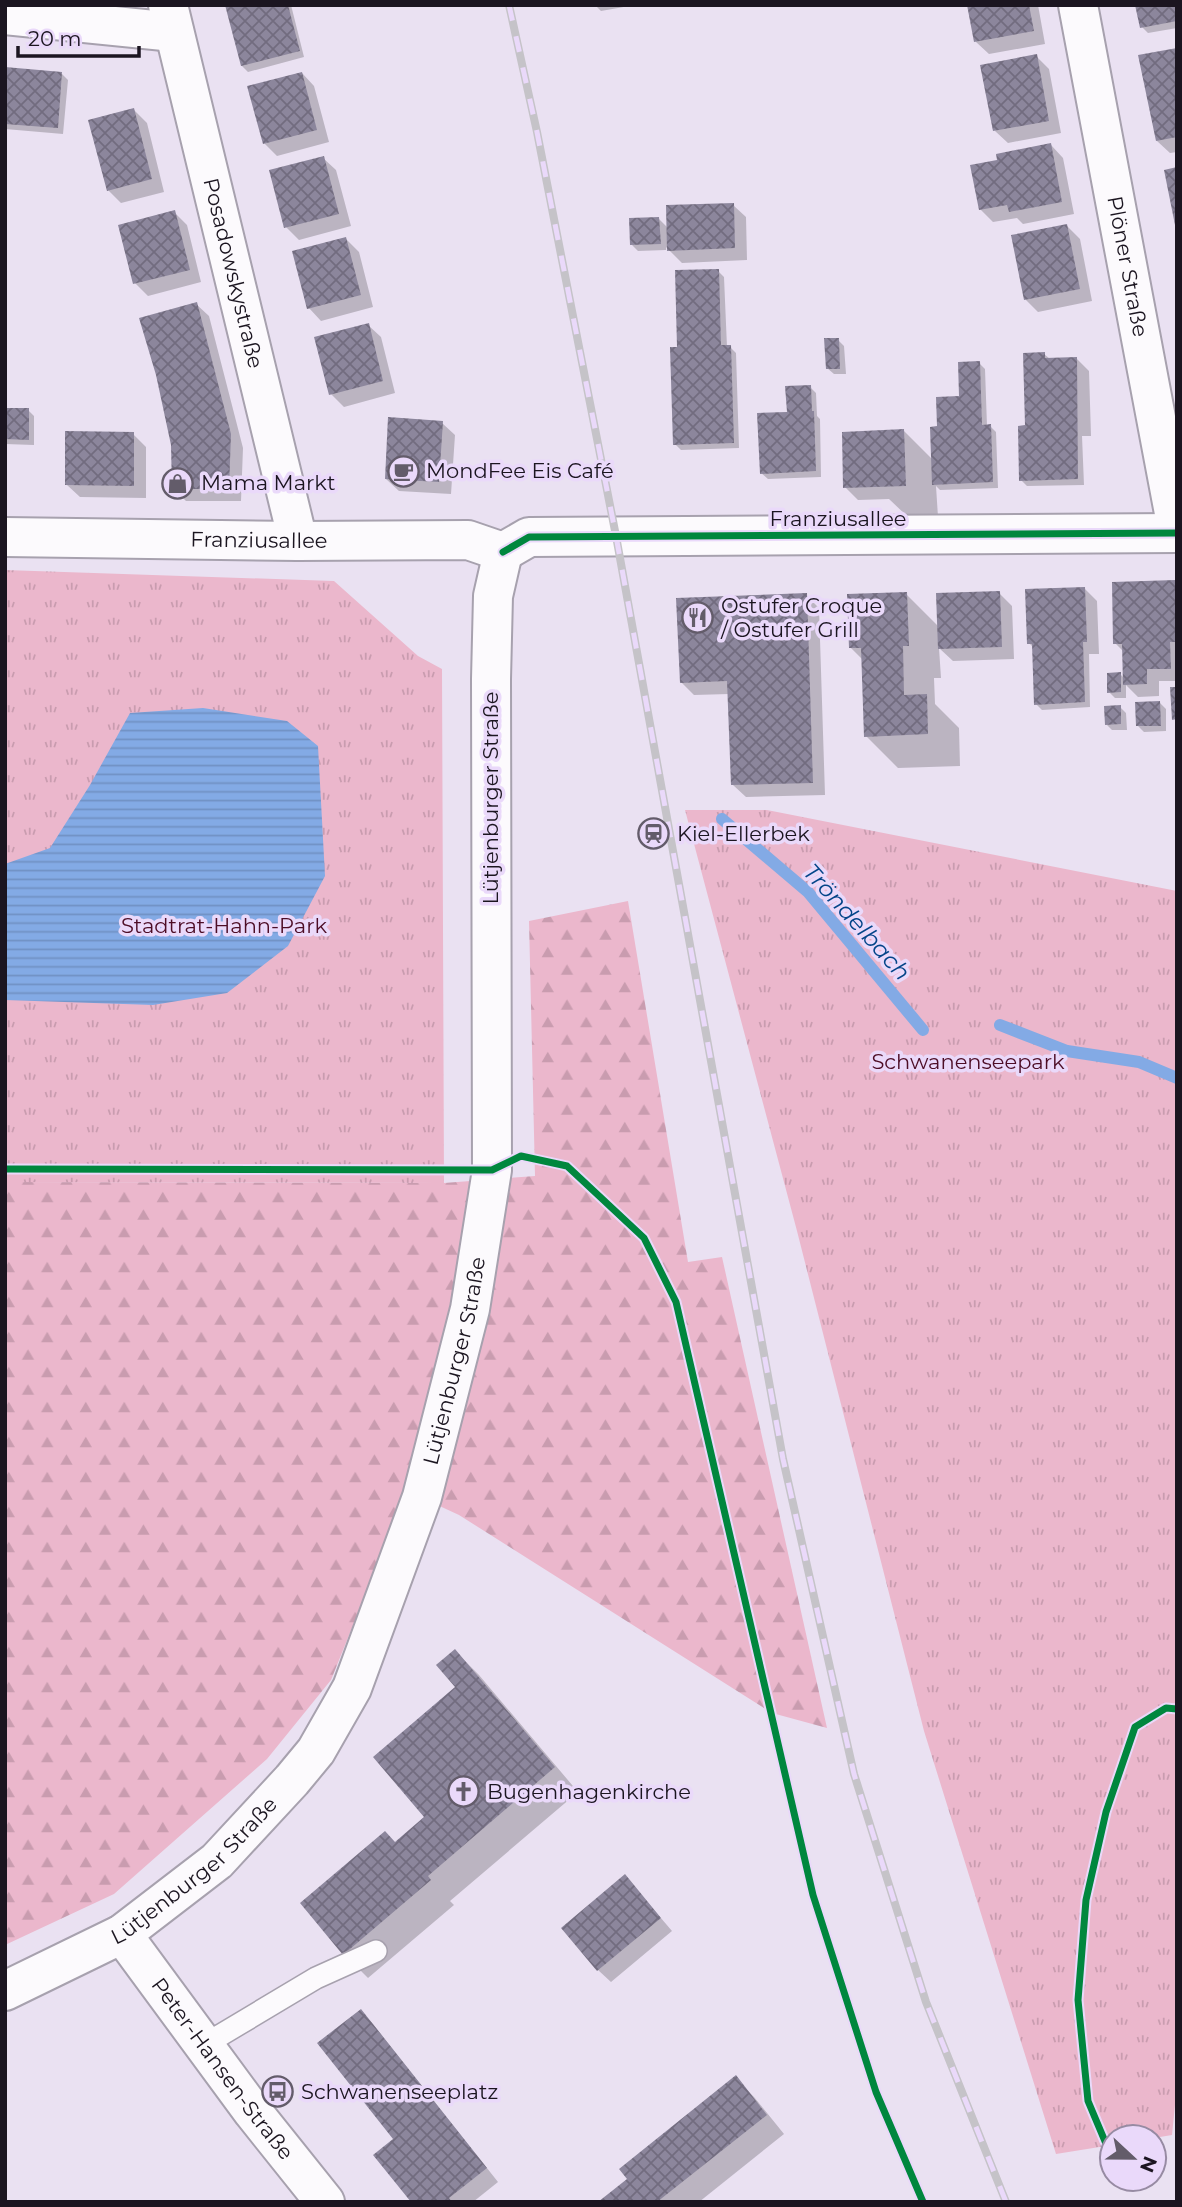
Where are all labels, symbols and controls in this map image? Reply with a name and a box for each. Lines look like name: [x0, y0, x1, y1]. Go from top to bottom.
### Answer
scale bar: [18, 14, 138, 58]
text: 20 m: [28, 26, 82, 51]
street label: Posadowskystraße: [198, 175, 269, 371]
street label: Plöner Straße: [1102, 194, 1153, 339]
cafe icon: MondFee Eis Café: [386, 454, 420, 488]
place label: MondFee Eis Café: [426, 458, 614, 483]
shop icon: Mama Markt: [161, 466, 195, 500]
place label: Mama Markt: [201, 470, 335, 495]
street label: Franziusallee: [769, 506, 907, 531]
street label: Franziusallee: [190, 527, 328, 553]
place label: Ostufer Croque / Ostufer Grill: [720, 593, 882, 642]
restaurant icon: Ostufer Croque / Ostufer Grill: [681, 601, 715, 635]
street label: Lütjenburger Straße: [478, 691, 503, 905]
station icon: Kiel-Ellerbek: [637, 817, 671, 851]
place label: Kiel-Ellerbek: [677, 821, 810, 846]
water label: Tröndelbach: [797, 858, 917, 986]
park label: Stadtrat-Hahn-Park: [121, 913, 328, 938]
park label: Schwanenseepark: [871, 1049, 1065, 1074]
street label: Lütjenburger Straße: [418, 1255, 490, 1468]
church icon: Bugenhagenkirche: [447, 1775, 481, 1809]
place label: Bugenhagenkirche: [487, 1779, 691, 1804]
street label: Lütjenburger Straße: [107, 1792, 282, 1949]
street label: Peter-Hansen-Straße: [146, 1973, 299, 2164]
bus stop icon: Schwanenseeplatz: [261, 2075, 295, 2109]
place label: Schwanenseeplatz: [301, 2079, 498, 2104]
north arrow: [1098, 2123, 1168, 2193]
text: N: [1135, 2153, 1162, 2176]

